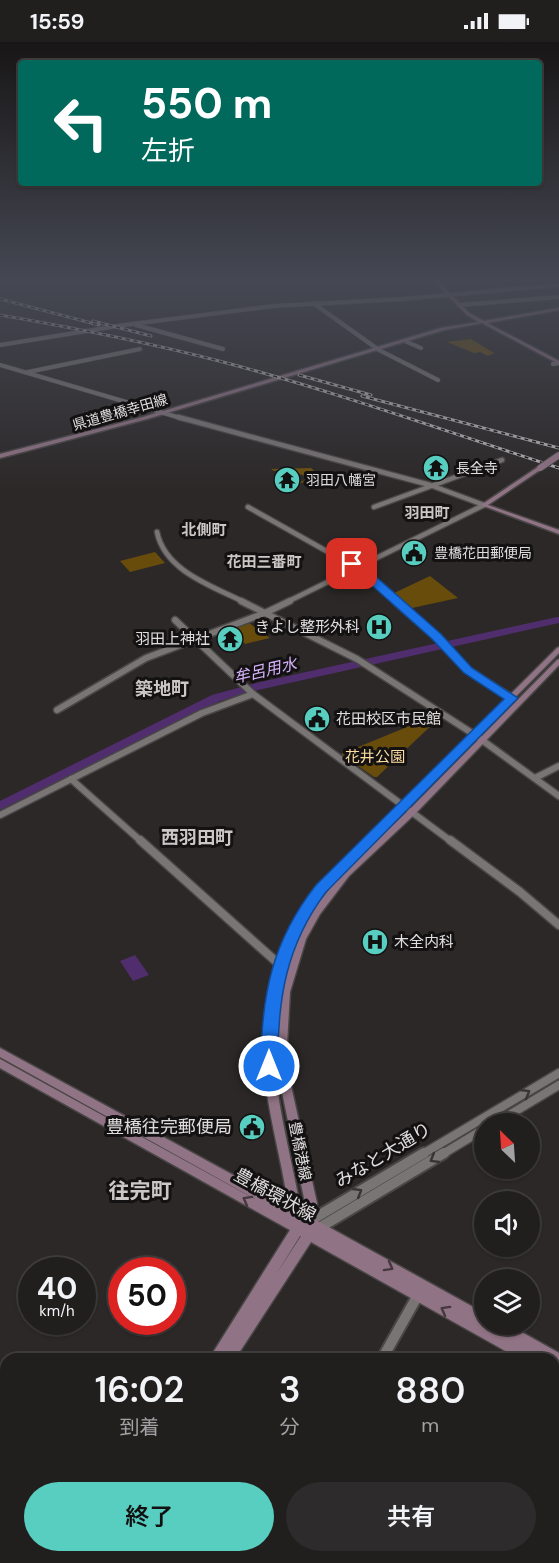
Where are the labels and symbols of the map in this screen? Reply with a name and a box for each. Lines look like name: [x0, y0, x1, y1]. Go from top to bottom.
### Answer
street label: 県道豊橋幸田線: [70, 390, 170, 434]
temple icon: 長全寺: [421, 453, 451, 483]
place label: 長全寺: [456, 459, 498, 477]
temple icon: 羽田八幡宮: [272, 465, 302, 495]
place label: 羽田八幡宮: [306, 471, 376, 489]
district label: 羽田町: [404, 503, 450, 523]
district label: 北側町: [181, 520, 227, 540]
pin: [326, 538, 377, 589]
public building icon: 豊橋花田郵便局: [399, 538, 429, 568]
place label: 豊橋花田郵便局: [434, 544, 532, 562]
district label: 花田三番町: [226, 552, 302, 572]
hospital icon: きよし整形外科: [364, 612, 394, 642]
place label: きよし整形外科: [255, 617, 360, 637]
temple icon: 羽田上神社: [215, 624, 245, 654]
place label: 羽田上神社: [135, 629, 210, 649]
water label: 牟呂用水: [232, 653, 301, 688]
district label: 築地町: [135, 677, 189, 701]
public building icon: 花田校区市民館: [302, 704, 332, 734]
place label: 花田校区市民館: [336, 709, 441, 729]
park label: 花井公園: [345, 747, 405, 767]
district label: 西羽田町: [161, 826, 233, 850]
hospital icon: 木全内科: [360, 927, 390, 957]
place label: 木全内科: [394, 932, 454, 952]
position arrow: [237, 1034, 301, 1098]
one-way arrow: [520, 1088, 530, 1100]
public building icon: 豊橋往完郵便局: [237, 1112, 267, 1142]
north arrow: [474, 1113, 540, 1179]
place label: 豊橋往完郵便局: [106, 1115, 232, 1139]
street label: みなと大通り: [331, 1117, 435, 1193]
street label: 豊橋港線: [284, 1120, 316, 1182]
one-way arrow: [430, 1152, 440, 1164]
street label: 豊橋環状線: [230, 1163, 320, 1227]
district label: 往完町: [109, 1177, 172, 1205]
one-way arrow: [352, 1188, 362, 1200]
one-way arrow: [243, 1196, 253, 1207]
speed limit sign: 50: [108, 1257, 186, 1335]
one-way arrow: [382, 1259, 393, 1271]
one-way arrow: [441, 1306, 451, 1317]

